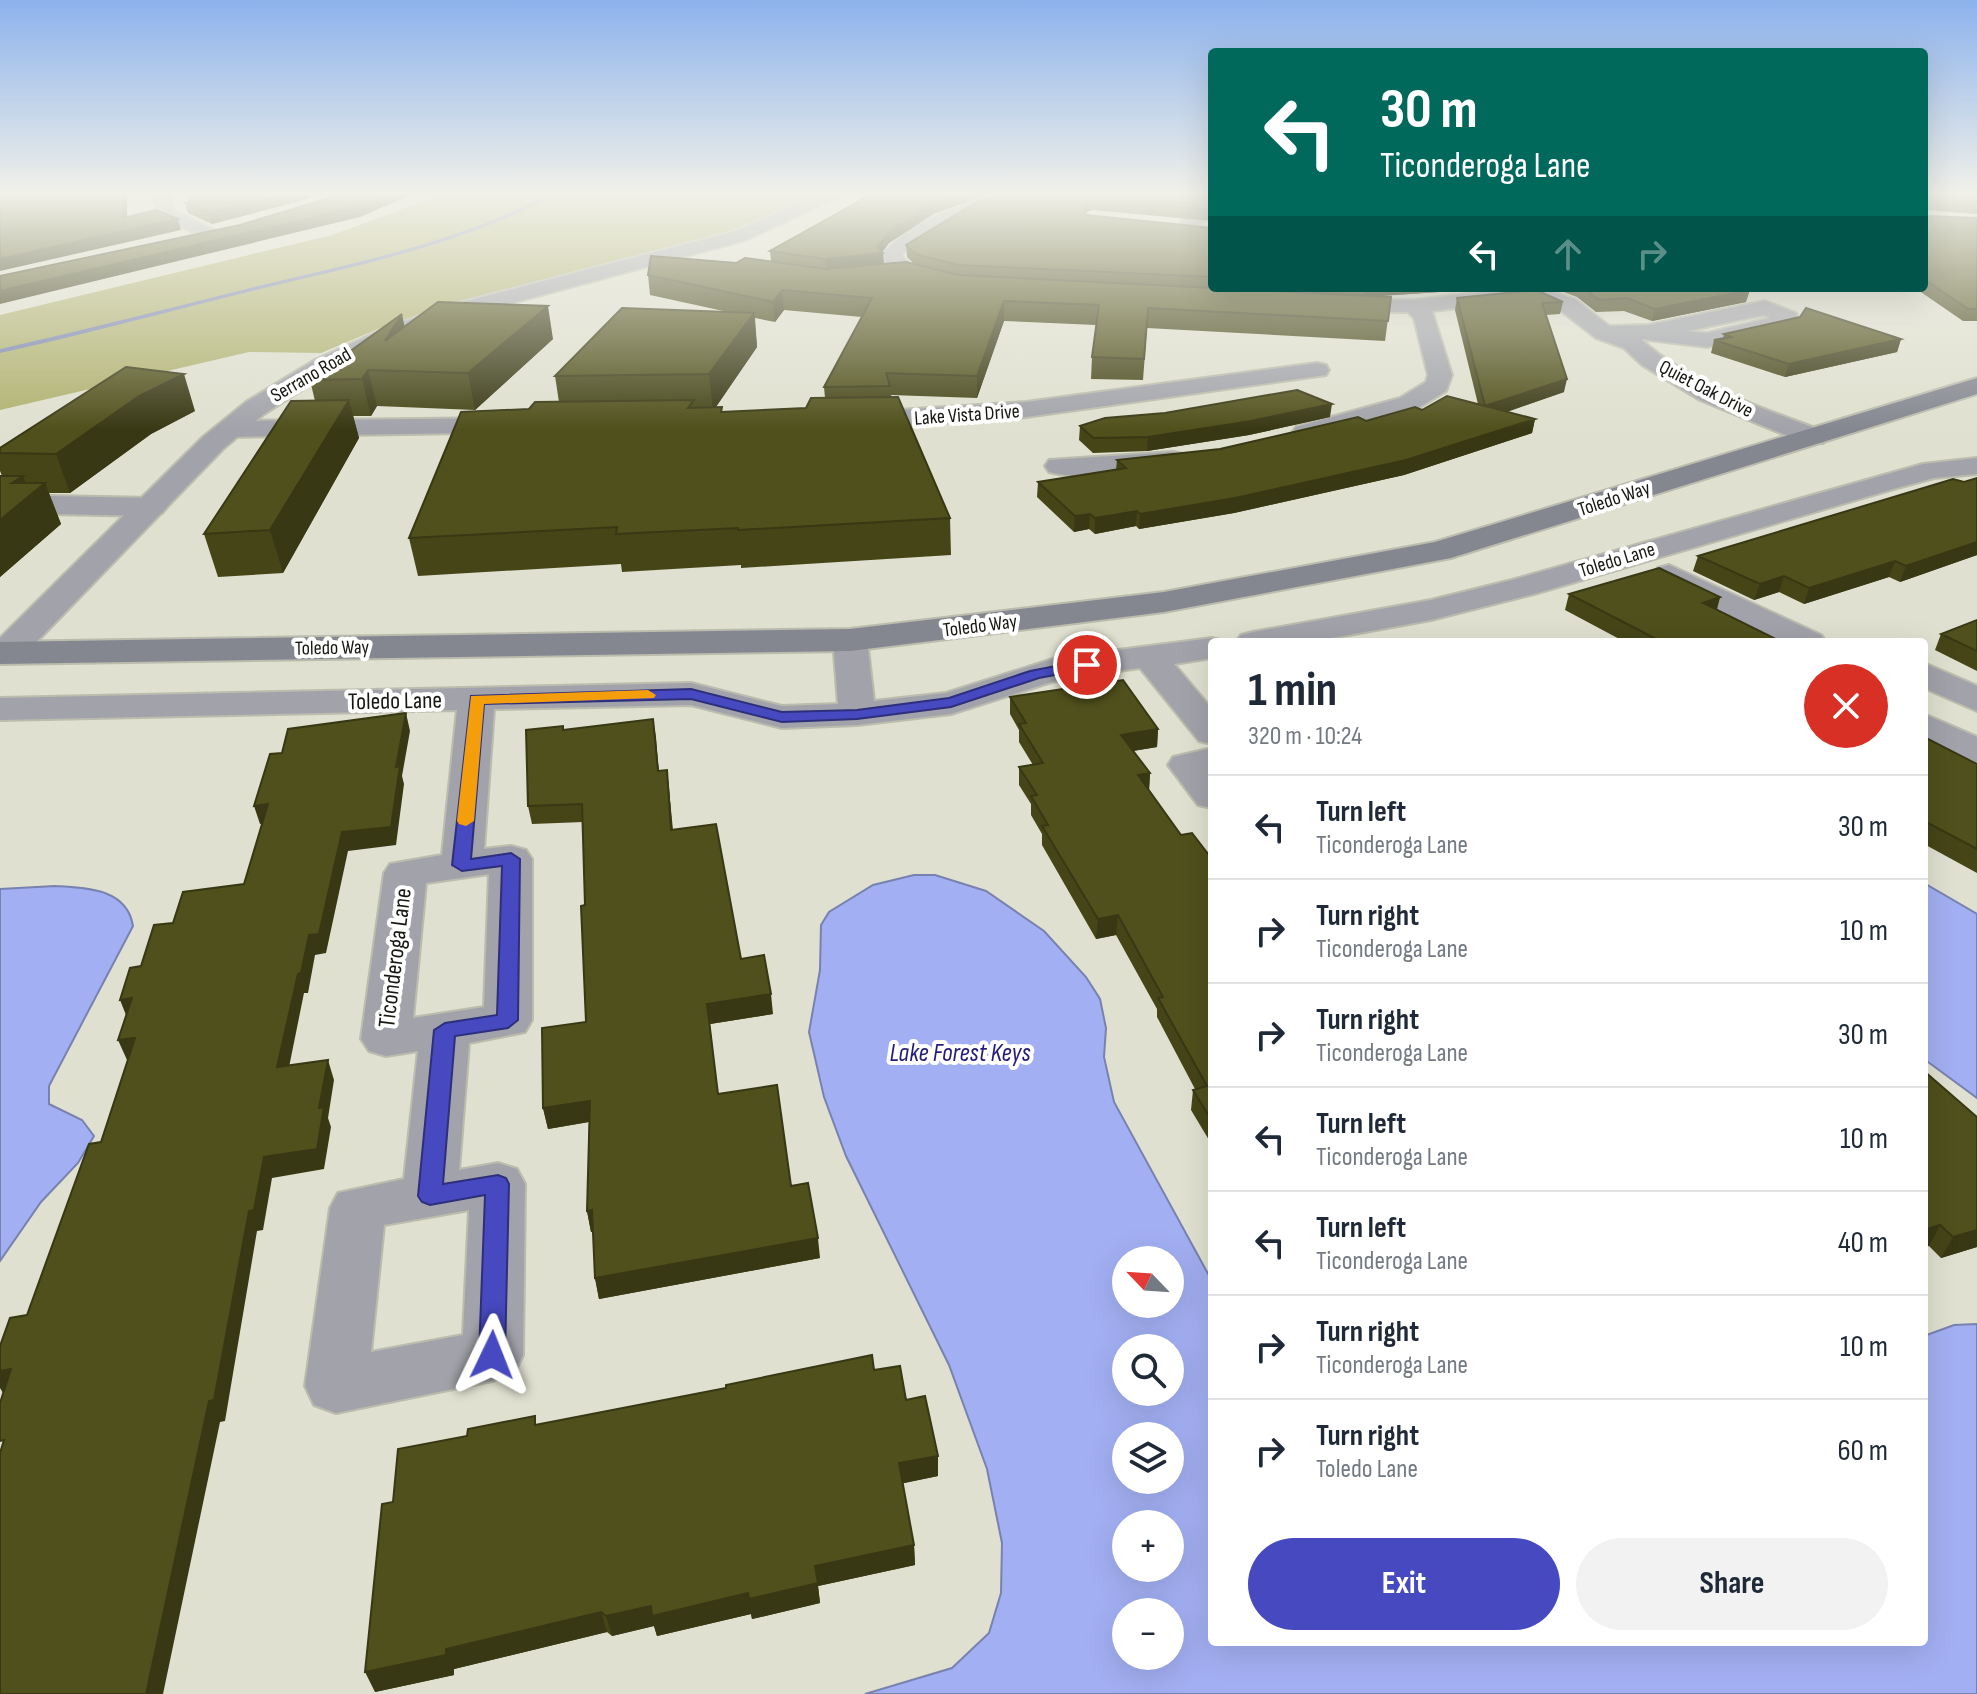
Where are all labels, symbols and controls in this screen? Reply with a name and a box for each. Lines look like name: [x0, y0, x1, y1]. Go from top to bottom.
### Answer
text: 30 m: [1380, 77, 1478, 144]
icon: left: [1248, 80, 1352, 184]
text: Ticonderoga Lane: [1380, 145, 1591, 188]
icon: left: [1462, 232, 1506, 276]
icon: ahead: [1546, 232, 1590, 276]
icon: right: [1630, 232, 1674, 276]
street label: Serrano Road: [267, 342, 355, 408]
street label: Quiet Oak Drive: [1655, 355, 1757, 423]
street label: Lake Vista Drive: [914, 399, 1020, 431]
street label: Toledo Way: [1575, 476, 1653, 522]
street label: Toledo Lane: [1576, 537, 1658, 583]
street label: Toledo Way: [942, 610, 1019, 642]
pin: [1053, 631, 1121, 699]
street label: Toledo Way: [295, 635, 370, 661]
icon: arrive: [1065, 643, 1109, 687]
text: 1 min: [1248, 662, 1337, 719]
button: close: [1804, 664, 1888, 748]
street label: Toledo Lane: [348, 686, 442, 716]
text: 320 m · 10:24: [1248, 721, 1362, 752]
text: Turn left: [1316, 794, 1406, 830]
icon: left: [1248, 805, 1292, 849]
text: 30 m: [1838, 809, 1888, 845]
text: Ticonderoga Lane: [1316, 830, 1468, 861]
street label: Ticonderoga Lane: [372, 887, 418, 1029]
text: Turn right: [1316, 898, 1419, 934]
icon: right: [1248, 909, 1292, 953]
text: 10 m: [1840, 913, 1888, 949]
text: Ticonderoga Lane: [1316, 934, 1468, 965]
text: Turn right: [1316, 1002, 1419, 1038]
icon: right: [1248, 1013, 1292, 1057]
text: 30 m: [1838, 1017, 1888, 1053]
water label: Lake Forest Keys: [889, 1038, 1031, 1069]
text: Ticonderoga Lane: [1316, 1038, 1468, 1069]
text: Turn left: [1316, 1106, 1406, 1142]
icon: left: [1248, 1117, 1292, 1161]
text: 10 m: [1840, 1121, 1888, 1157]
text: Ticonderoga Lane: [1316, 1142, 1468, 1173]
text: Turn left: [1316, 1210, 1406, 1246]
icon: left: [1248, 1221, 1292, 1265]
text: 40 m: [1838, 1225, 1888, 1261]
north arrow: [1112, 1246, 1184, 1318]
map controls: [1112, 1246, 1184, 1670]
text: Ticonderoga Lane: [1316, 1246, 1468, 1277]
position arrow: [450, 1313, 534, 1397]
text: Turn right: [1316, 1314, 1419, 1350]
icon: right: [1248, 1325, 1292, 1369]
text: 10 m: [1840, 1329, 1888, 1365]
button: search: [1112, 1334, 1184, 1406]
text: Ticonderoga Lane: [1316, 1350, 1468, 1381]
text: Turn right: [1316, 1418, 1419, 1454]
button: layers: [1112, 1422, 1184, 1494]
icon: right: [1248, 1429, 1292, 1473]
text: 60 m: [1837, 1433, 1888, 1469]
text: Toledo Lane: [1316, 1454, 1418, 1485]
button: +: [1112, 1510, 1184, 1582]
button: Exit: [1248, 1538, 1560, 1630]
button: Share: [1576, 1538, 1888, 1630]
button: −: [1112, 1598, 1184, 1670]

